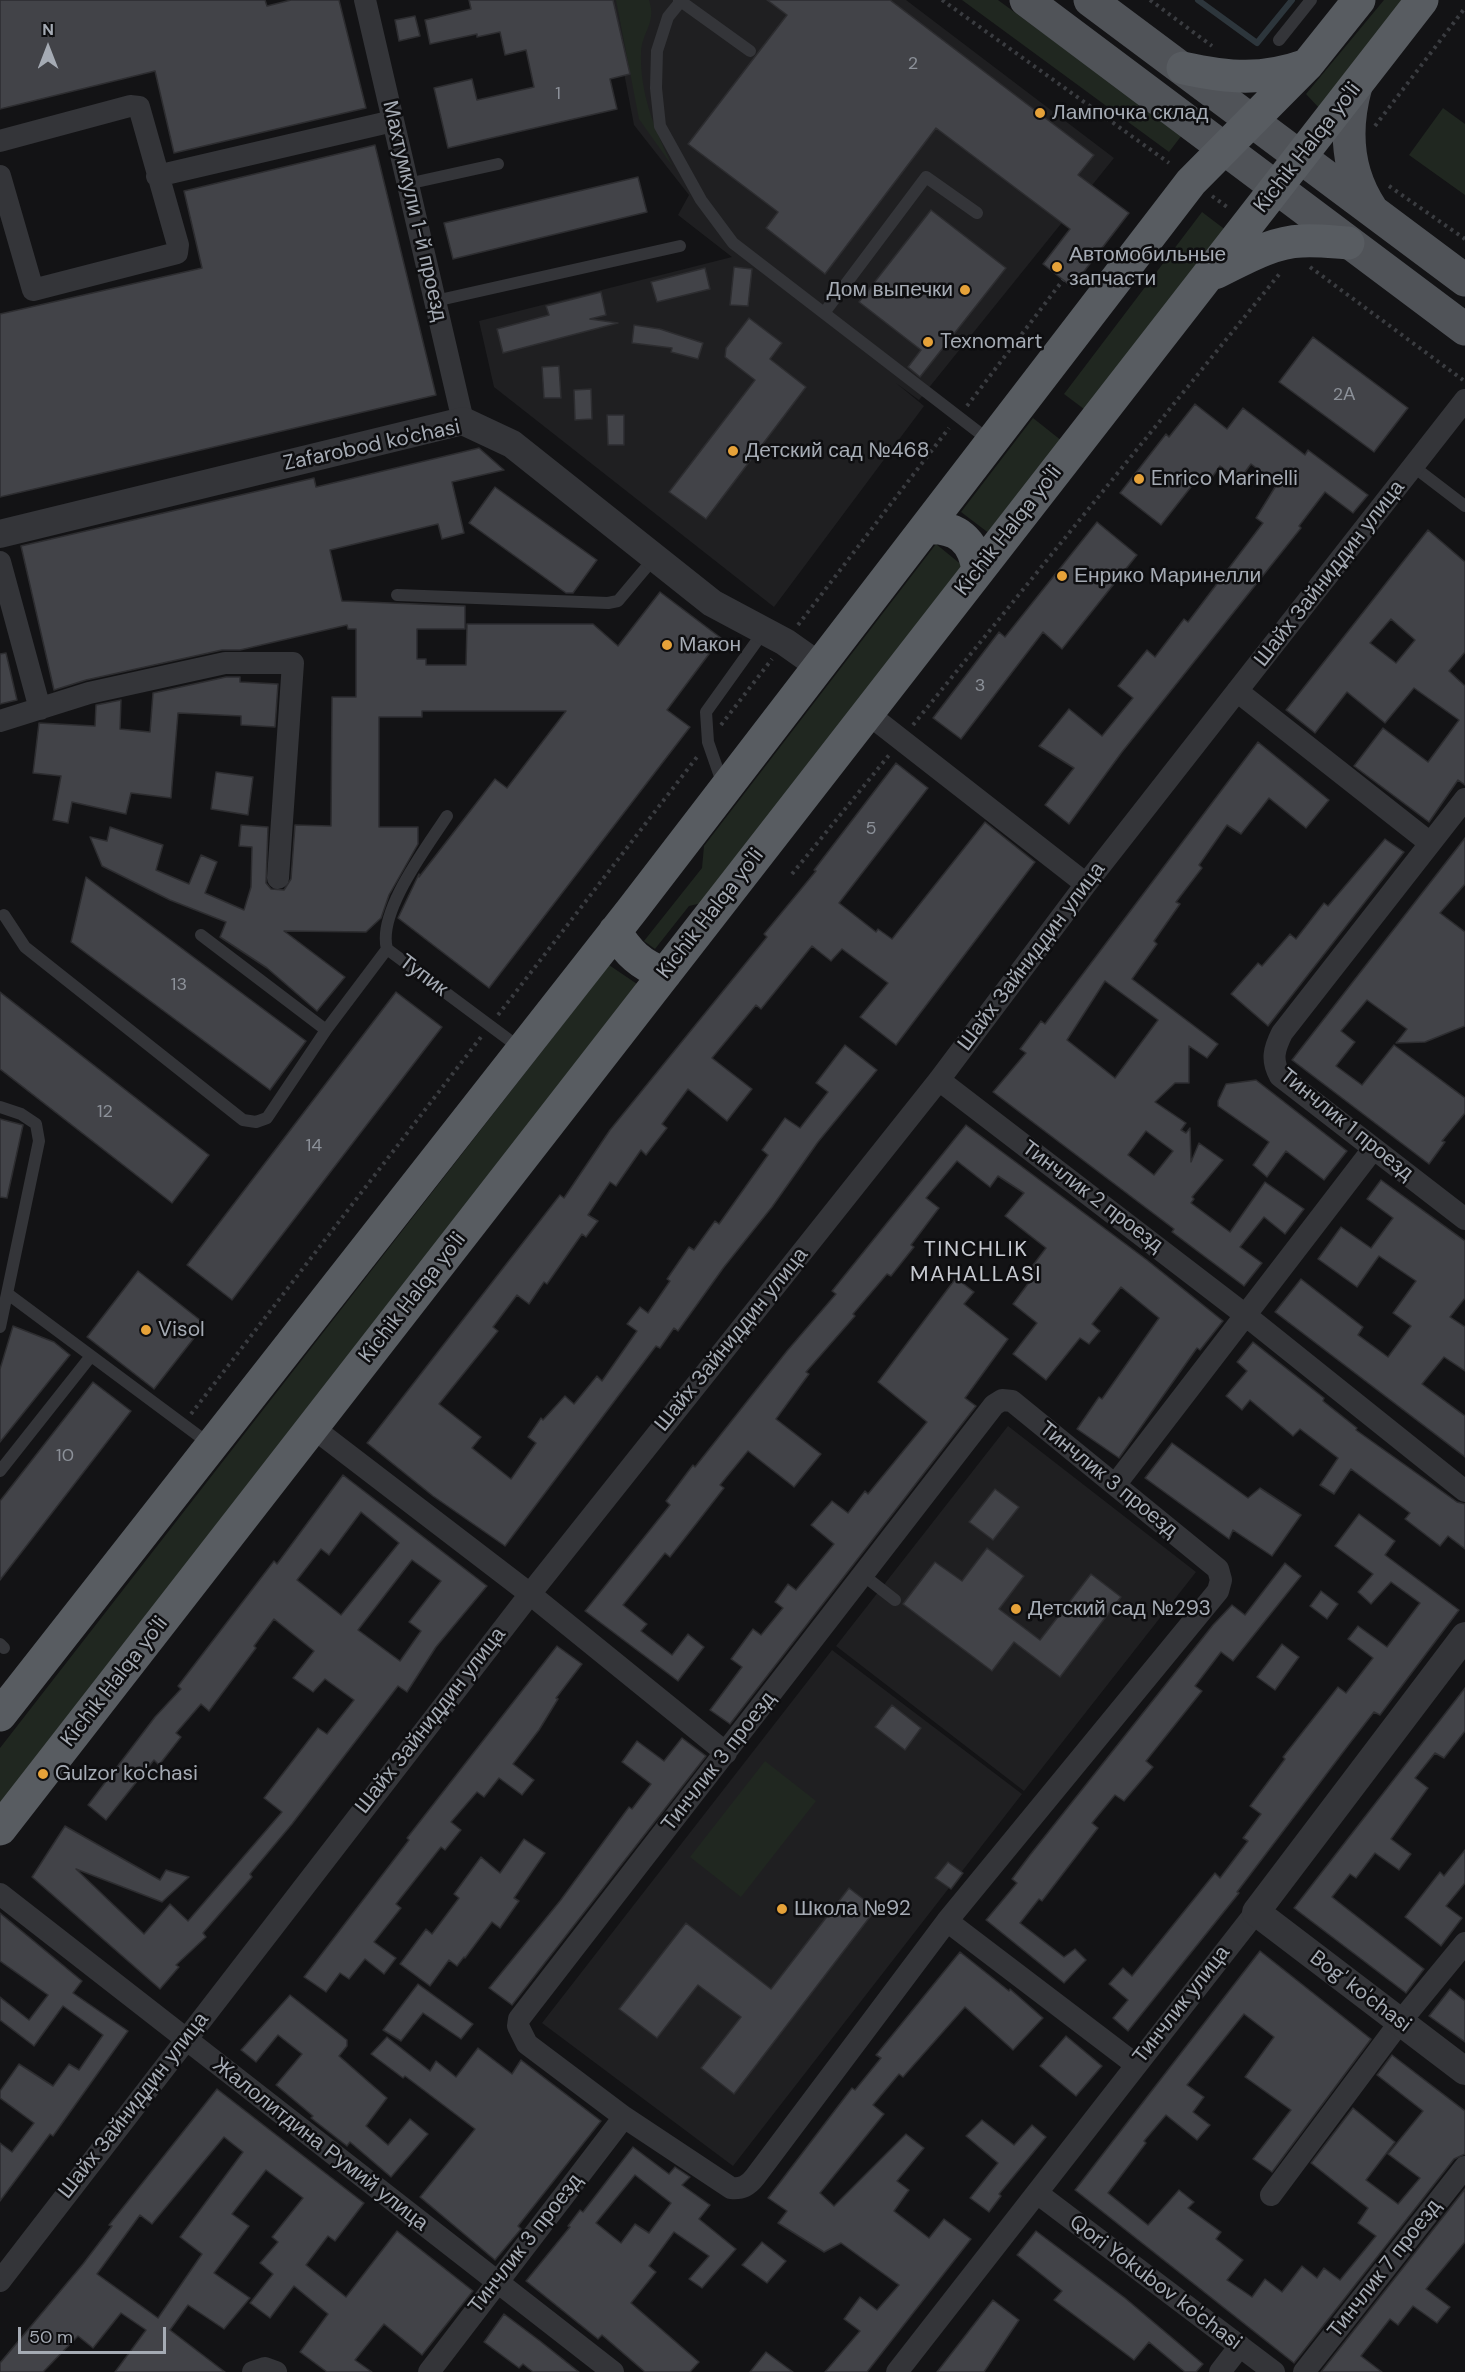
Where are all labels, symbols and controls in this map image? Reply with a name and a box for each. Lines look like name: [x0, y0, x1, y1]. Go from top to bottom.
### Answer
north arrow: [18, 18, 78, 78]
text: N: [42, 19, 54, 40]
house number: 2: [908, 53, 918, 75]
street label: Kichik Halqa yo'li: [1249, 78, 1367, 218]
house number: 1: [555, 83, 561, 105]
street label: Махтумкули 1-й проезд: [376, 98, 452, 324]
place label: Лампочка склад: [1052, 100, 1208, 126]
marker: Лампочка склад: [1033, 106, 1047, 120]
place label: Автомобильные запчасти: [1069, 242, 1226, 292]
marker: Автомобильные запчасти: [1050, 260, 1064, 274]
place label: Дом выпечки: [826, 277, 953, 303]
marker: Дом выпечки: [958, 283, 972, 297]
place label: Texnomart: [940, 329, 1042, 355]
marker: Texnomart: [921, 335, 935, 349]
house number: 2А: [1333, 384, 1355, 406]
street label: Zafarobod ko'chasi: [281, 415, 463, 477]
place label: Детский сад №468: [745, 438, 930, 464]
marker: Детский сад №468: [726, 444, 740, 458]
street label: Kichik Halqa yo'li: [950, 461, 1068, 601]
place label: Enrico Marinelli: [1151, 466, 1298, 492]
marker: Enrico Marinelli: [1132, 472, 1146, 486]
street label: Шайх Зайниддин улица: [1249, 476, 1411, 672]
place label: Енрико Маринелли: [1074, 563, 1261, 589]
marker: Енрико Маринелли: [1055, 569, 1069, 583]
place label: Макон: [679, 632, 741, 658]
marker: Макон: [660, 638, 674, 652]
house number: 3: [975, 675, 985, 697]
house number: 5: [866, 818, 876, 840]
street label: Kichik Halqa yo'li: [652, 844, 770, 984]
street label: Шайх Зайниддин улица: [953, 858, 1111, 1056]
street label: Тупик: [394, 950, 452, 1002]
house number: 13: [171, 974, 187, 996]
street label: Тинчлик 1 проезд: [1274, 1063, 1418, 1187]
house number: 12: [97, 1101, 113, 1123]
house number: 14: [306, 1135, 322, 1157]
street label: Тинчлик 2 проезд: [1017, 1136, 1167, 1258]
street label: Kichik Halqa yo'li: [354, 1228, 472, 1368]
district label: TINCHLIK MAHALLASI: [910, 1237, 1042, 1288]
street label: Шайх Зайниддин улица: [650, 1243, 814, 1437]
place label: Visol: [158, 1317, 205, 1343]
marker: Visol: [139, 1323, 153, 1337]
street label: Тинчлик 3 проезд: [1034, 1417, 1182, 1543]
house number: 10: [56, 1445, 74, 1467]
place label: Детский сад №293: [1028, 1596, 1211, 1622]
marker: Детский сад №293: [1009, 1602, 1023, 1616]
street label: Kichik Halqa yo'li: [56, 1612, 174, 1752]
street label: Шайх Зайниддин улица: [350, 1623, 512, 1819]
street label: Тинчлик 3 проезд: [657, 1687, 781, 1837]
place label: Gulzor ko'chasi: [55, 1761, 198, 1787]
marker: Gulzor ko'chasi: [36, 1767, 50, 1781]
place label: Школа №92: [794, 1896, 911, 1922]
marker: Школа №92: [775, 1902, 789, 1916]
street label: Тинчлик улица: [1128, 1941, 1236, 2069]
street label: Bog' ko'chasi: [1304, 1946, 1416, 2038]
street label: Шайх Зайниддин улица: [53, 2008, 215, 2204]
street label: Жалолитдина Румий улица: [207, 2053, 433, 2237]
street label: Тинчлик 3 проезд: [464, 2169, 588, 2319]
street label: Тинчлик 7 проезд: [1323, 2195, 1447, 2343]
street label: Qori Yokubov ko'chasi: [1064, 2210, 1246, 2356]
scale bar: [21, 2315, 170, 2353]
text: 50 m: [29, 2325, 73, 2349]

